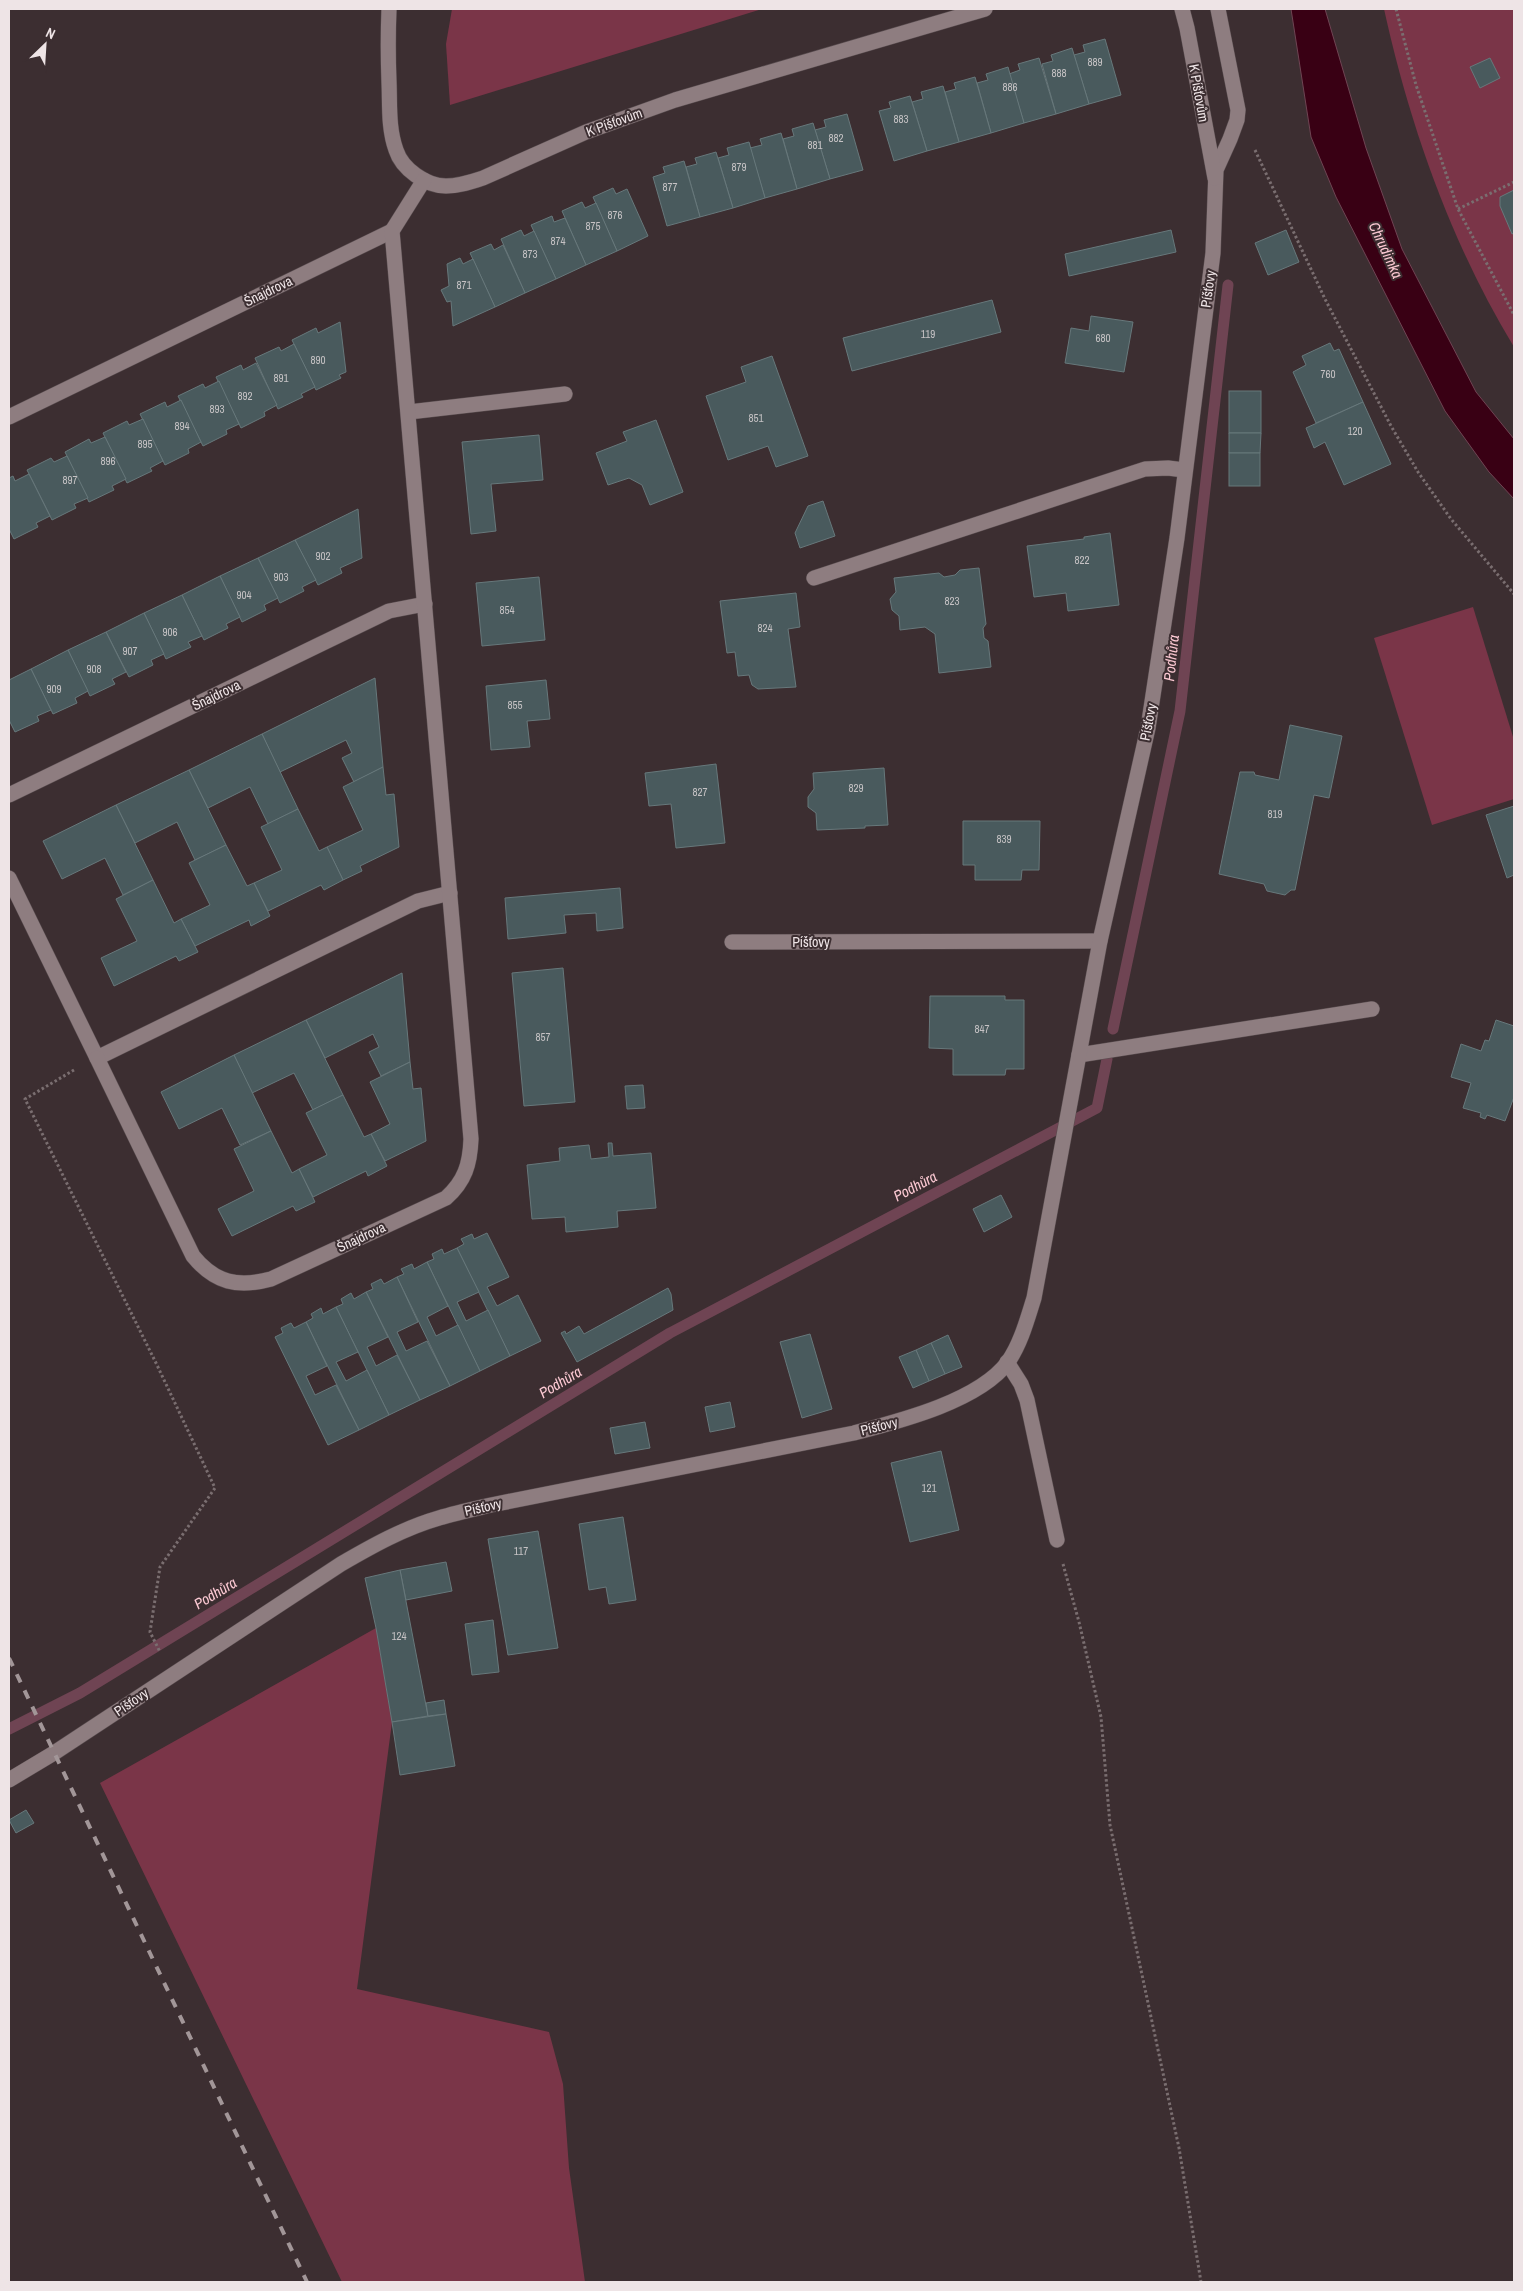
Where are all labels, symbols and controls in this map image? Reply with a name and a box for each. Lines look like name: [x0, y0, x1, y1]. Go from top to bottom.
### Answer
north arrow: [20, 20, 70, 70]
text: N: [43, 23, 58, 43]
house number: 889: [1087, 55, 1103, 69]
street label: K Píšťovům: [1185, 63, 1213, 123]
house number: 888: [1051, 66, 1067, 80]
house number: 886: [1002, 80, 1018, 94]
street label: K Píšťovům: [583, 104, 645, 140]
house number: 883: [893, 112, 909, 126]
house number: 882: [828, 131, 844, 145]
house number: 881: [807, 138, 823, 152]
house number: 879: [731, 160, 747, 174]
house number: 877: [662, 180, 678, 194]
house number: 876: [607, 208, 623, 222]
water label: Chrudimka: [1364, 218, 1408, 282]
house number: 875: [585, 219, 601, 233]
house number: 874: [550, 234, 566, 248]
house number: 873: [522, 247, 538, 261]
street label: Píšťovy: [1196, 269, 1220, 309]
street label: Šnajdrova: [241, 271, 296, 310]
house number: 871: [456, 278, 472, 292]
house number: 119: [921, 327, 935, 341]
house number: 680: [1095, 331, 1111, 345]
house number: 890: [310, 353, 326, 367]
house number: 760: [1320, 367, 1336, 381]
house number: 891: [273, 371, 289, 385]
house number: 892: [237, 389, 253, 403]
house number: 893: [209, 402, 225, 416]
house number: 851: [748, 411, 764, 425]
house number: 894: [174, 419, 190, 433]
house number: 120: [1347, 424, 1363, 438]
house number: 895: [137, 437, 153, 451]
house number: 896: [100, 454, 116, 468]
house number: 897: [62, 473, 78, 487]
house number: 902: [315, 549, 331, 563]
house number: 822: [1074, 553, 1090, 567]
house number: 903: [273, 570, 289, 584]
house number: 904: [236, 588, 252, 602]
house number: 823: [944, 594, 960, 608]
house number: 854: [499, 603, 515, 617]
house number: 824: [757, 621, 773, 635]
house number: 906: [162, 625, 178, 639]
water label: Podhůra: [1158, 634, 1184, 682]
house number: 907: [122, 644, 138, 658]
house number: 908: [86, 662, 102, 676]
street label: Šnajdrova: [189, 675, 244, 714]
house number: 909: [46, 682, 62, 696]
house number: 855: [507, 698, 523, 712]
street label: Píšťovy: [1136, 702, 1160, 742]
house number: 829: [848, 781, 864, 795]
house number: 827: [692, 785, 708, 799]
house number: 819: [1267, 807, 1283, 821]
house number: 839: [996, 832, 1012, 846]
street label: Píšťovy: [792, 933, 830, 951]
house number: 847: [974, 1022, 990, 1036]
house number: 857: [535, 1030, 551, 1044]
water label: Podhůra: [890, 1166, 941, 1206]
street label: Šnajdrova: [334, 1218, 389, 1256]
water label: Podhůra: [535, 1361, 585, 1403]
street label: Píšťovy: [859, 1413, 900, 1439]
house number: 121: [921, 1481, 937, 1495]
street label: Píšťovy: [463, 1494, 504, 1520]
house number: 117: [514, 1544, 528, 1558]
water label: Podhůra: [190, 1572, 240, 1614]
house number: 124: [391, 1629, 407, 1643]
street label: Píšťovy: [110, 1684, 152, 1720]

